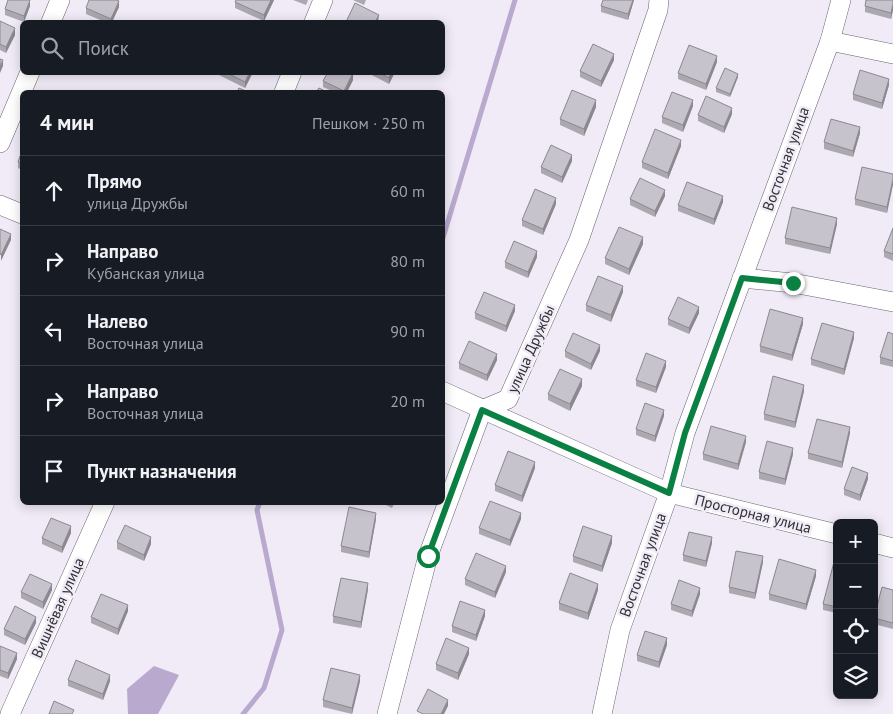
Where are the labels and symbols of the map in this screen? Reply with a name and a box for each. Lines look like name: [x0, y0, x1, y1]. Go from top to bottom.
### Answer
street label: Восточная улица: [758, 104, 813, 213]
route end: [782, 272, 805, 295]
street label: улица Дружбы: [503, 302, 558, 396]
street label: Просторная улица: [693, 490, 813, 537]
street label: Восточная улица: [615, 510, 670, 619]
route start: [417, 545, 440, 568]
street label: Вишнёвая улица: [27, 555, 88, 661]

